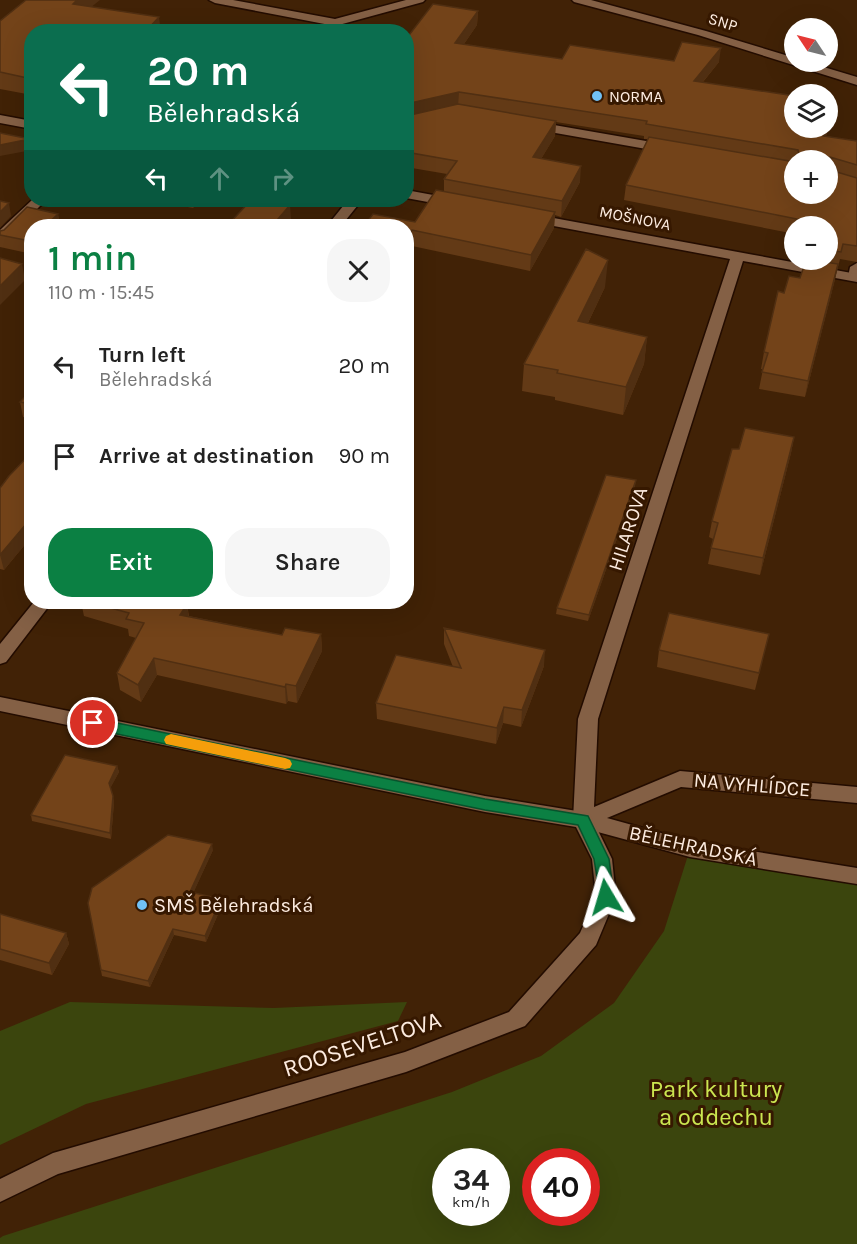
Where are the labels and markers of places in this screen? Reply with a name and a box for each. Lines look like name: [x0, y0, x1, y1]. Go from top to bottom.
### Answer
place label: NORMA: [609, 87, 663, 106]
marker: NORMA: [590, 89, 604, 103]
pin: [67, 697, 118, 748]
place label: SMŠ Bělehradská: [154, 893, 313, 917]
marker: SMŠ Bělehradská: [135, 898, 149, 912]

